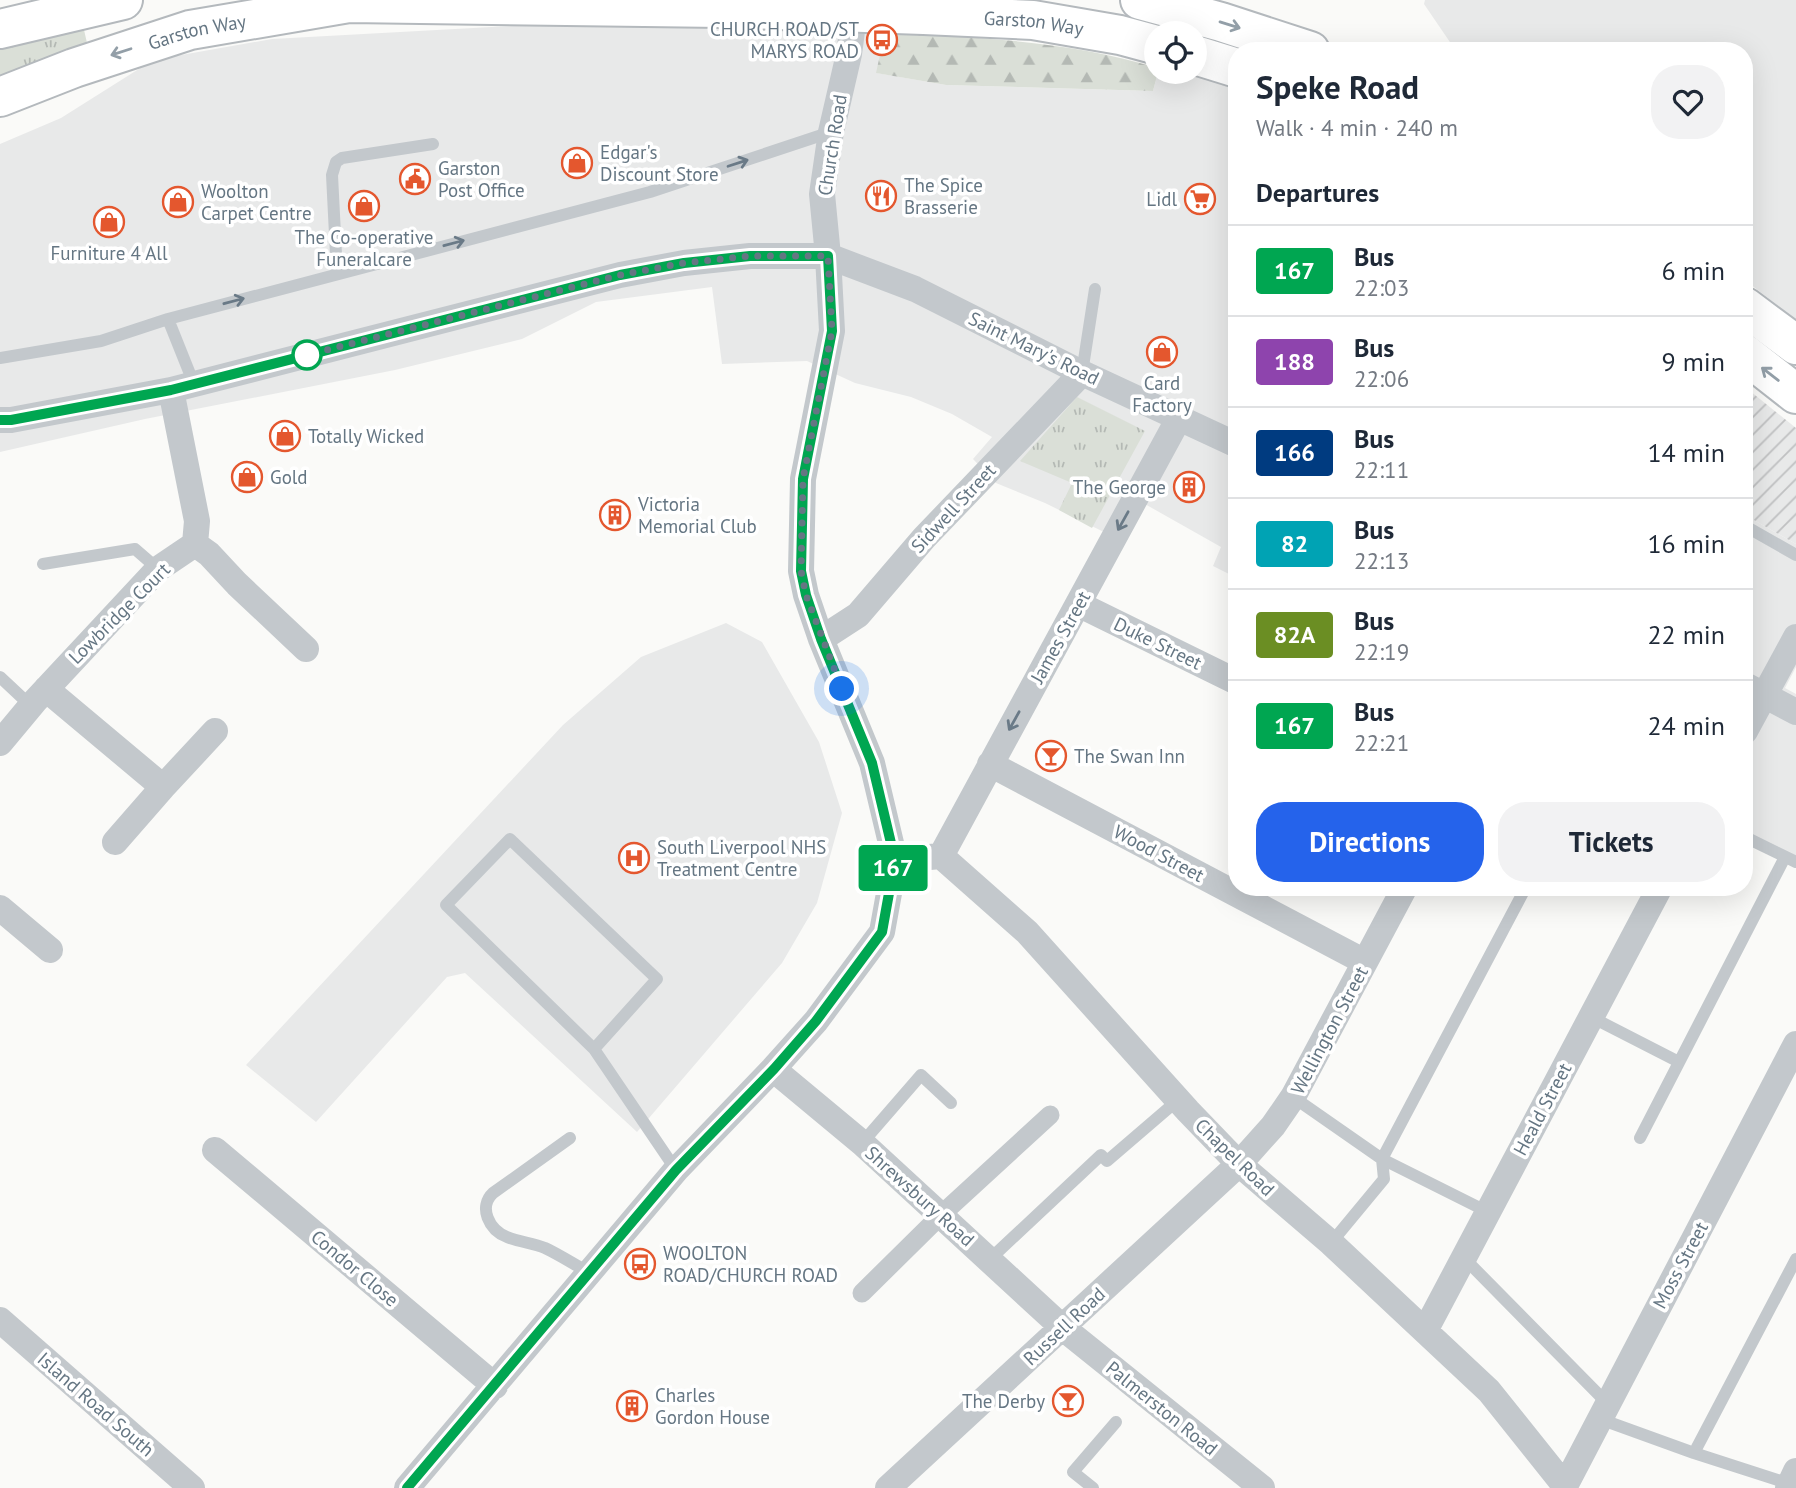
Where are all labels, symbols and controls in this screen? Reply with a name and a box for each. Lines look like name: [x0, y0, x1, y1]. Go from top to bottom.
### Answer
street label: Garston Way: [983, 6, 1085, 41]
street label: Garston Way: [145, 9, 248, 55]
place label: CHURCH ROAD/ST MARYS ROAD: [710, 17, 859, 63]
one-way arrow: [1218, 19, 1240, 32]
map controls: [1144, 21, 1207, 84]
button: locate: [1144, 21, 1207, 84]
bus stop icon: CHURCH ROAD/ST MARYS ROAD: [865, 23, 899, 57]
one-way arrow: [110, 47, 132, 60]
text: Speke Road: [1256, 65, 1419, 108]
button: heart: [1651, 65, 1725, 139]
street label: Church Road: [812, 93, 852, 197]
text: Walk · 4 min · 240 m: [1256, 113, 1458, 142]
place label: Edgar's Discount Store: [600, 140, 719, 186]
shop icon: Edgar's Discount Store: [560, 146, 594, 180]
place label: Garston Post Office: [438, 156, 525, 202]
one-way arrow: [727, 156, 749, 169]
public building icon: Garston Post Office: [398, 162, 432, 196]
place label: The Spice Brasserie: [904, 173, 983, 219]
text: Departures: [1256, 176, 1379, 209]
place label: Woolton Carpet Centre: [201, 179, 312, 225]
restaurant icon: The Spice Brasserie: [864, 179, 898, 213]
supermarket icon: Lidl: [1183, 182, 1217, 216]
shop icon: Woolton Carpet Centre: [161, 185, 195, 219]
place label: Lidl: [1146, 187, 1177, 211]
shop icon: The Co-operative Funeralcare: [347, 189, 381, 223]
shop icon: Furniture 4 All: [92, 205, 126, 239]
place label: The Co-operative Funeralcare: [294, 225, 434, 271]
one-way arrow: [442, 236, 465, 249]
text: Bus: [1354, 240, 1394, 273]
place label: Furniture 4 All: [51, 241, 168, 265]
text: 6 min: [1662, 254, 1725, 287]
text: 167: [1274, 255, 1315, 286]
text: 22:03: [1354, 273, 1409, 302]
one-way arrow: [223, 294, 245, 307]
street label: Saint Mary's Road: [965, 306, 1103, 390]
text: Bus: [1354, 331, 1394, 364]
shop icon: Card Factory: [1145, 335, 1179, 369]
unlabelled marker: [292, 340, 322, 370]
text: 9 min: [1662, 345, 1725, 378]
text: 188: [1274, 346, 1315, 377]
text: 22:06: [1354, 364, 1409, 393]
one-way arrow: [1762, 366, 1780, 382]
place label: Card Factory: [1132, 371, 1192, 417]
shop icon: Totally Wicked: [268, 419, 302, 453]
text: Bus: [1354, 422, 1394, 455]
place label: Totally Wicked: [308, 424, 424, 448]
text: 14 min: [1647, 436, 1725, 469]
text: 166: [1274, 437, 1315, 468]
text: 22:11: [1354, 455, 1409, 484]
street label: Sidwell Street: [906, 458, 1001, 558]
shop icon: Gold: [230, 460, 264, 494]
place label: Gold: [270, 465, 308, 489]
building icon: The George: [1172, 470, 1206, 504]
place label: The George: [1073, 475, 1166, 499]
place label: Victoria Memorial Club: [637, 492, 757, 538]
building icon: Victoria Memorial Club: [598, 498, 632, 532]
one-way arrow: [1116, 510, 1130, 530]
text: Bus: [1354, 513, 1394, 546]
text: 16 min: [1647, 527, 1725, 560]
text: 82: [1281, 528, 1308, 559]
text: 22:13: [1354, 546, 1409, 575]
street label: Lowbridge Court: [63, 557, 175, 669]
street label: James Street: [1024, 586, 1095, 688]
text: Bus: [1354, 604, 1394, 637]
street label: Duke Street: [1110, 611, 1206, 675]
text: 22 min: [1647, 618, 1725, 651]
text: 82A: [1274, 619, 1315, 650]
text: 22:19: [1354, 637, 1409, 666]
your location: [824, 671, 859, 706]
text: Bus: [1354, 695, 1394, 728]
text: 24 min: [1647, 709, 1725, 742]
one-way arrow: [1007, 710, 1021, 730]
text: 167: [1274, 710, 1315, 741]
text: 22:21: [1354, 728, 1409, 757]
bar icon: The Swan Inn: [1034, 739, 1068, 773]
place label: The Swan Inn: [1074, 744, 1185, 768]
button: Directions: [1256, 802, 1484, 882]
button: Tickets: [1498, 802, 1725, 882]
street label: Wood Street: [1110, 819, 1209, 887]
place label: South Liverpool NHS Treatment Centre: [657, 835, 826, 881]
hospital icon: South Liverpool NHS Treatment Centre: [617, 841, 651, 875]
line badge: 167: [853, 845, 933, 891]
text: 167: [873, 852, 913, 883]
street label: Wellington Street: [1285, 961, 1373, 1098]
street label: Heald Street: [1508, 1058, 1577, 1159]
street label: Chapel Road: [1190, 1113, 1280, 1201]
street label: Shrewsbury Road: [860, 1141, 980, 1251]
street label: Moss Street: [1647, 1217, 1713, 1312]
street label: Condor Close: [306, 1224, 404, 1312]
place label: WOOLTON ROAD/CHURCH ROAD: [663, 1241, 838, 1287]
bus stop icon: WOOLTON ROAD/CHURCH ROAD: [623, 1247, 657, 1281]
street label: Russell Road: [1018, 1282, 1110, 1370]
street label: Island Road South: [33, 1347, 159, 1461]
street label: Palmerston Road: [1101, 1356, 1223, 1460]
place label: Charles Gordon House: [655, 1383, 770, 1429]
bar icon: The Derby: [1051, 1384, 1085, 1418]
building icon: Charles Gordon House: [615, 1389, 649, 1423]
place label: The Derby: [962, 1389, 1045, 1413]

